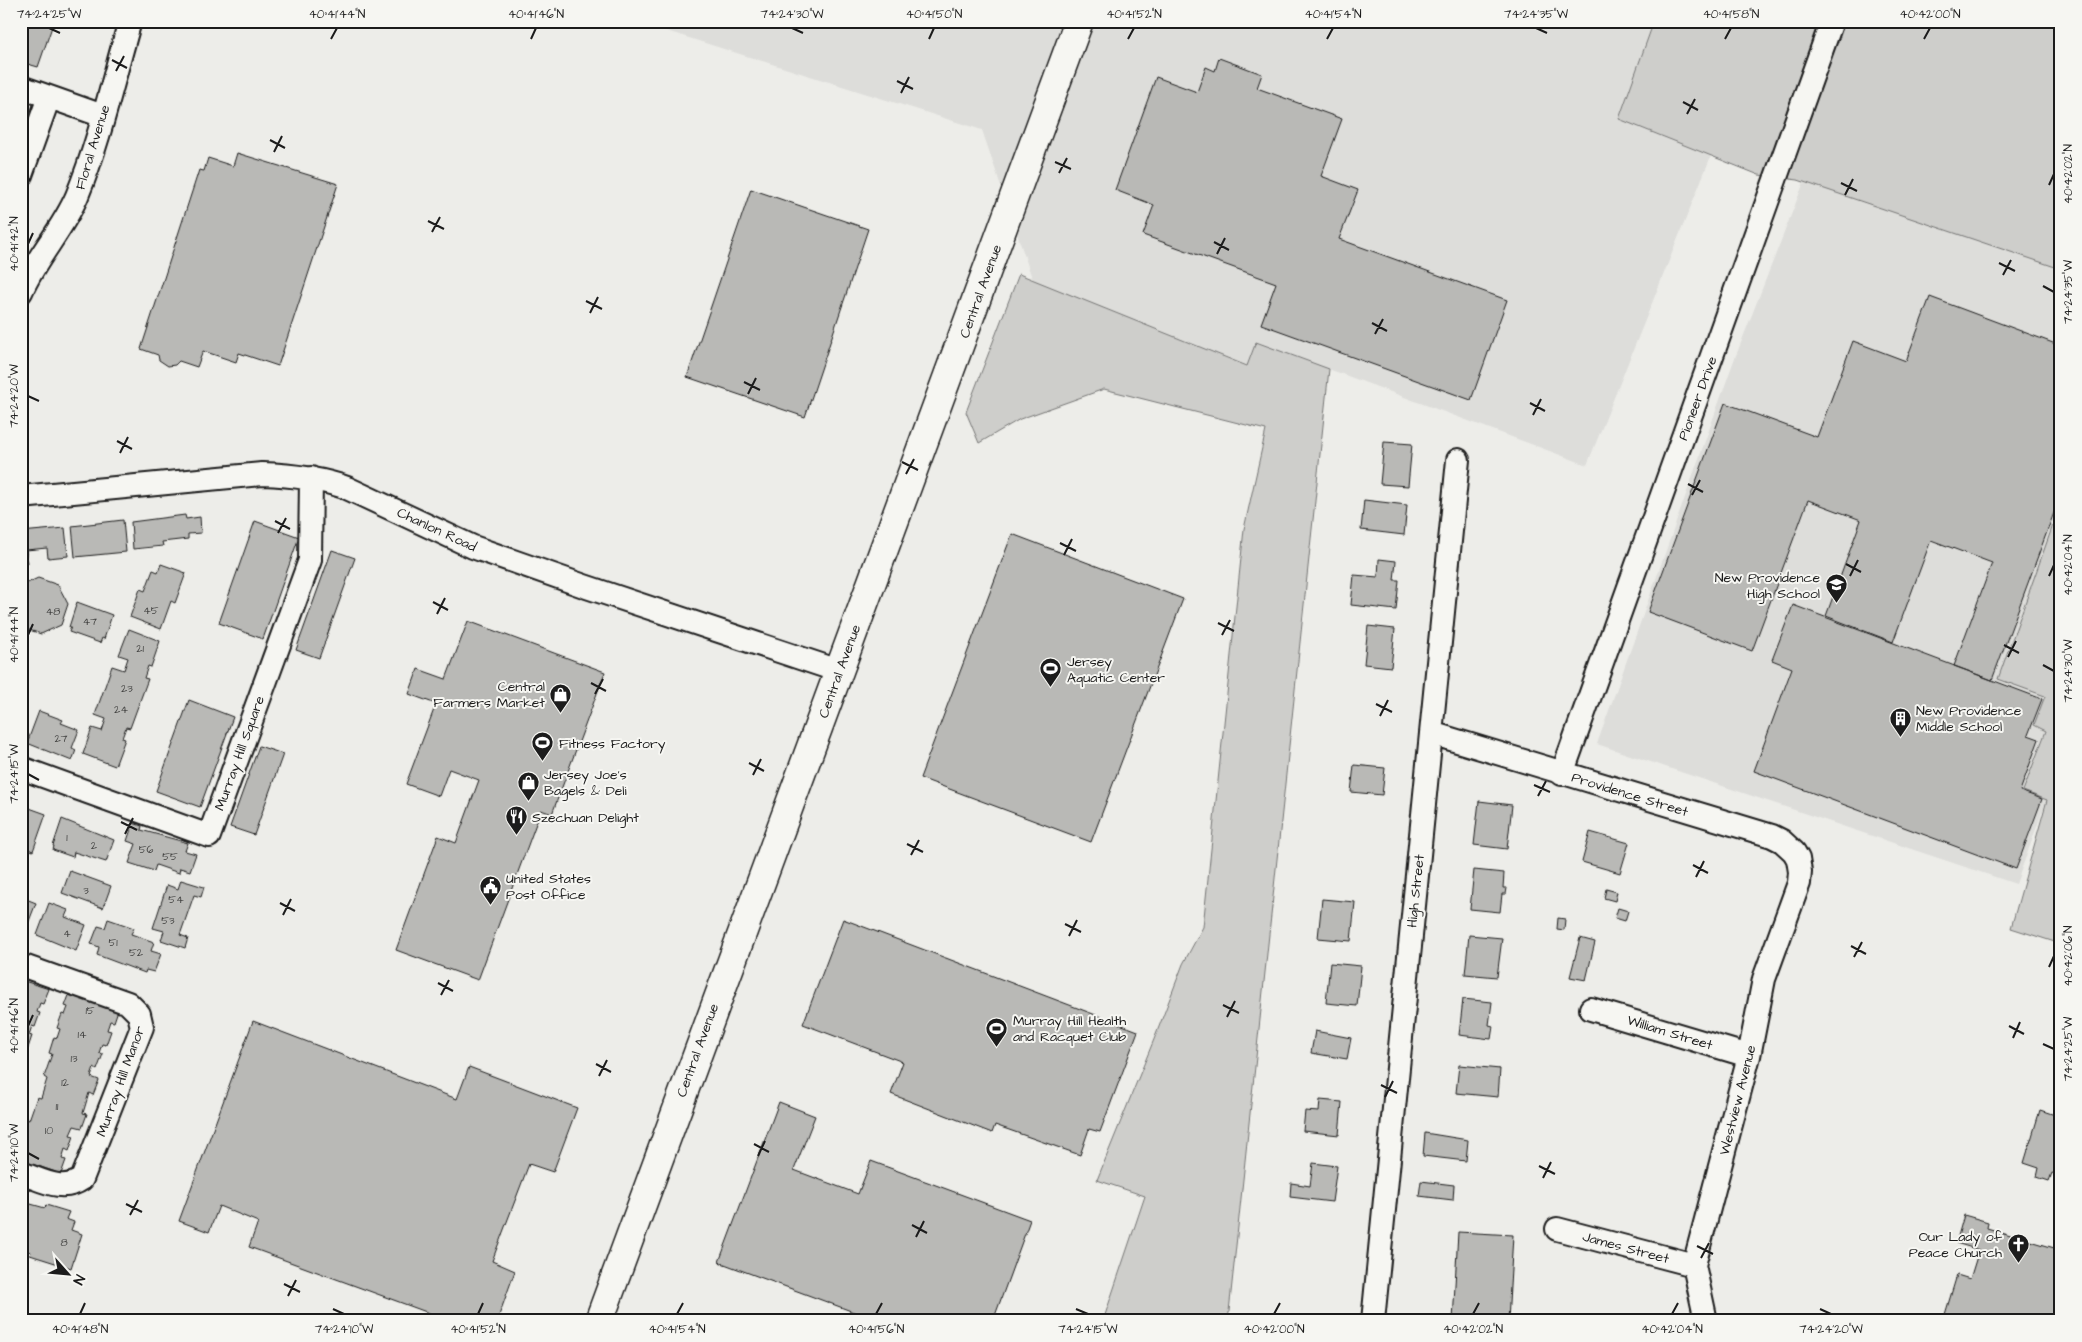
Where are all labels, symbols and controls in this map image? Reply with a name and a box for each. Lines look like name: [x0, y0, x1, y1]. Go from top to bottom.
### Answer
text: 74°24'25"W: [17, 6, 82, 23]
text: 40°41'44"N: [309, 6, 366, 23]
text: 40°41'46"N: [508, 6, 565, 23]
text: 74°24'30"W: [761, 6, 824, 23]
text: 40°41'50"N: [906, 6, 963, 23]
text: 40°41'52"N: [1106, 6, 1162, 23]
text: 40°41'54"N: [1304, 6, 1362, 23]
text: 74°24'35"W: [1504, 6, 1569, 23]
text: 40°41'58"N: [1703, 6, 1760, 23]
text: 40°42'00"N: [1900, 6, 1961, 23]
street label: Floral Avenue: [71, 102, 115, 192]
text: 40°42'02"N: [2060, 143, 2077, 204]
text: 40°41'42"N: [6, 216, 23, 272]
street label: Central Avenue: [955, 241, 1007, 341]
text: 74°24'35"W: [2060, 259, 2077, 324]
street label: Pioneer Drive: [1673, 353, 1723, 443]
text: 74°24'20"W: [6, 363, 23, 428]
street label: Chanlon Road: [393, 503, 480, 557]
text: 40°42'04"N: [2060, 534, 2077, 596]
place label: New Providence High School: [1715, 568, 1820, 604]
school or university icon: New Providence High School: [1824, 573, 1848, 604]
house number: 45: [143, 603, 159, 618]
house number: 48: [46, 604, 60, 619]
text: 40°41'44"N: [6, 606, 23, 663]
house number: 47: [83, 614, 97, 629]
street label: Central Avenue: [814, 621, 866, 721]
text: 74°24'30"W: [2060, 639, 2077, 702]
house number: 21: [136, 641, 144, 656]
place label: Jersey Aquatic Center: [1067, 652, 1165, 688]
sports icon: Jersey Aquatic Center: [1039, 657, 1063, 688]
place label: Central Farmers Market: [433, 677, 545, 713]
house number: 23: [121, 681, 133, 696]
shop icon: Central Farmers Market: [549, 682, 573, 713]
street label: Murray Hill Square: [210, 693, 270, 814]
place label: New Providence Middle School: [1916, 701, 2022, 737]
house number: 24: [114, 702, 128, 717]
building icon: New Providence Middle School: [1888, 706, 1912, 737]
house number: 27: [54, 731, 68, 746]
sports icon: Fitness Factory: [531, 731, 555, 762]
place label: Fitness Factory: [559, 734, 666, 754]
text: 74°24'15"W: [6, 744, 23, 804]
place label: Jersey Joe's Bagels & Deli: [544, 765, 627, 801]
street label: Providence Street: [1569, 768, 1691, 822]
shop icon: Jersey Joe's Bagels & Deli: [516, 770, 540, 801]
restaurant icon: Szechuan Delight: [504, 805, 528, 836]
place label: Szechuan Delight: [532, 808, 639, 828]
house number: 1: [66, 830, 68, 845]
house number: 2: [91, 838, 98, 853]
house number: 56: [139, 842, 153, 857]
house number: 55: [162, 849, 178, 864]
street label: High Street: [1402, 853, 1430, 929]
place label: United States Post Office: [506, 869, 591, 905]
public building icon: United States Post Office: [478, 874, 502, 905]
house number: 3: [83, 883, 89, 898]
house number: 54: [168, 892, 184, 907]
house number: 53: [161, 913, 175, 928]
text: 40°42'06"N: [2060, 925, 2077, 986]
house number: 4: [63, 926, 71, 941]
house number: 51: [108, 935, 118, 950]
house number: 52: [129, 945, 144, 960]
text: 40°41'46"N: [6, 997, 23, 1054]
street label: Central Avenue: [672, 1000, 724, 1100]
house number: 15: [85, 1003, 95, 1018]
street label: William Street: [1624, 1010, 1715, 1056]
place label: Murray Hill Health and Racquet Club: [1013, 1011, 1126, 1047]
sports icon: Murray Hill Health and Racquet Club: [985, 1016, 1009, 1047]
text: 74°24'25"W: [2060, 1016, 2077, 1081]
street label: Murray Hill Manor: [92, 1023, 150, 1139]
house number: 14: [78, 1027, 87, 1042]
street label: Westview Avenue: [1715, 1043, 1761, 1157]
house number: 13: [70, 1051, 78, 1066]
house number: 12: [61, 1075, 70, 1090]
house number: 11: [56, 1099, 59, 1114]
text: 74°24'10"W: [6, 1123, 23, 1182]
house number: 10: [45, 1123, 53, 1138]
street label: James Street: [1580, 1227, 1672, 1269]
place label: Our Lady of Peace Church: [1909, 1227, 2003, 1263]
church icon: Our Lady of Peace Church: [2006, 1232, 2030, 1263]
house number: 8: [60, 1235, 68, 1250]
north arrow: [42, 1250, 92, 1300]
text: N: [68, 1271, 90, 1288]
text: 40°41'48"N: [52, 1321, 109, 1338]
text: 74°24'10"W: [315, 1321, 374, 1338]
text: 40°41'52"N: [450, 1321, 506, 1338]
text: 40°41'54"N: [648, 1321, 706, 1338]
text: 40°41'56"N: [848, 1321, 905, 1338]
text: 74°24'15"W: [1058, 1321, 1118, 1338]
text: 40°42'00"N: [1244, 1321, 1305, 1338]
text: 40°42'02"N: [1443, 1321, 1504, 1338]
text: 40°42'04"N: [1641, 1321, 1703, 1338]
text: 74°24'20"W: [1799, 1321, 1864, 1338]

